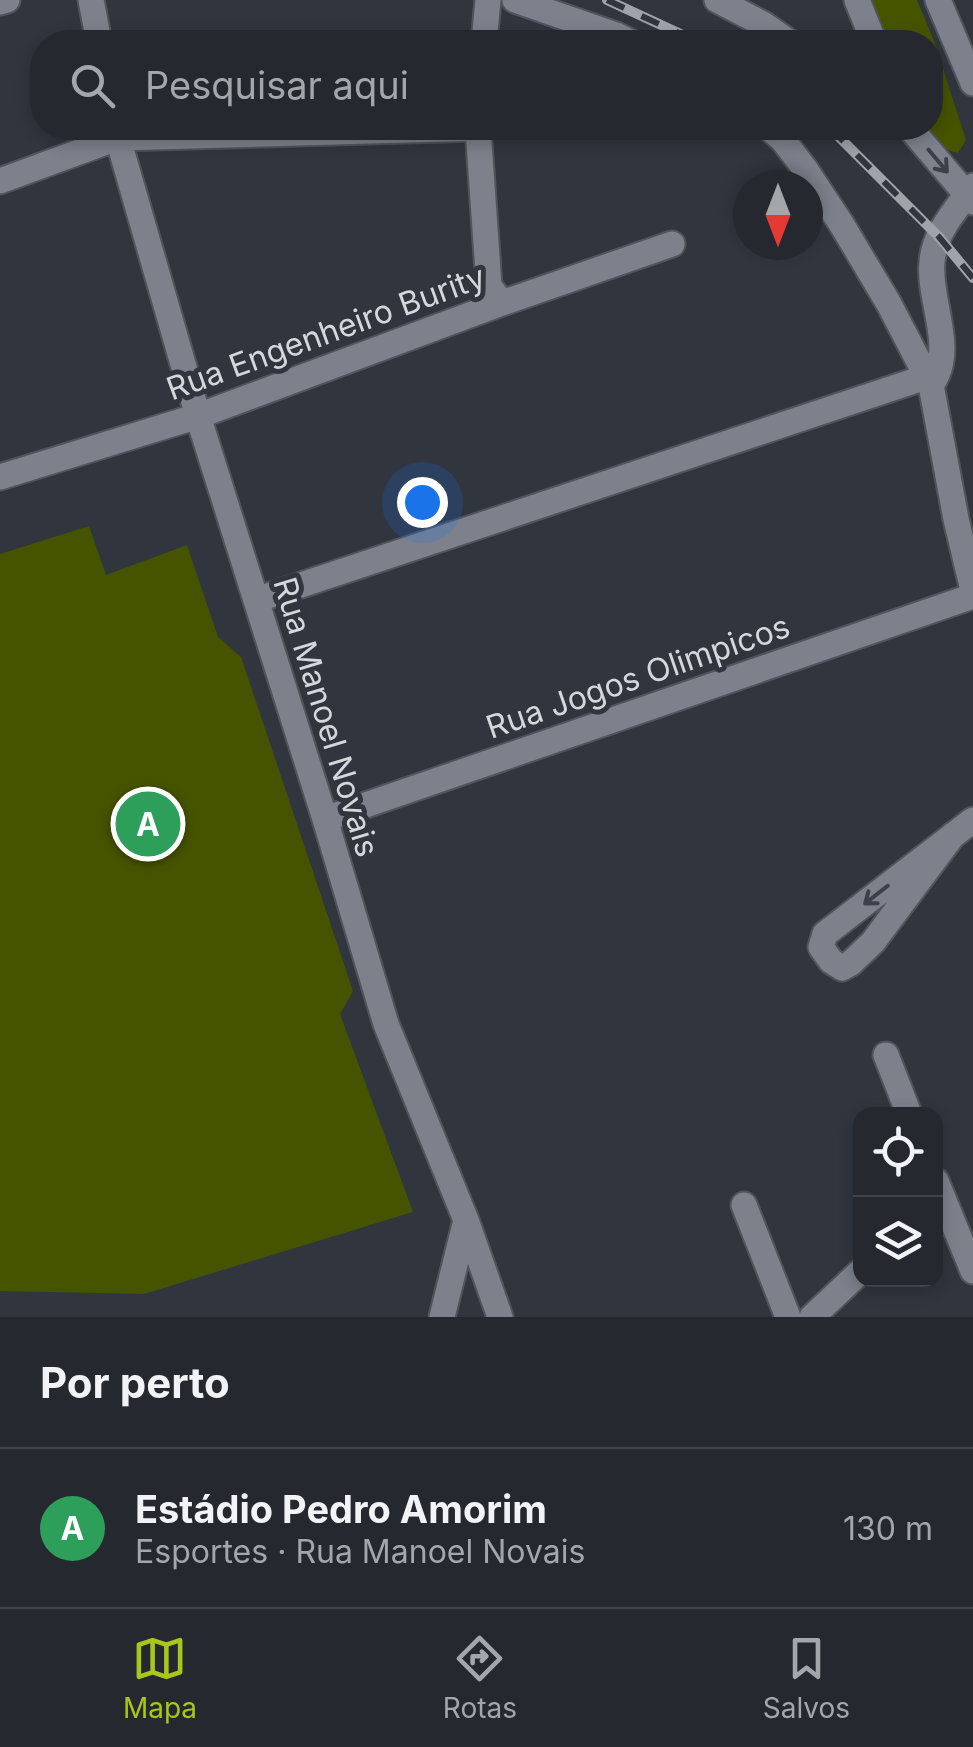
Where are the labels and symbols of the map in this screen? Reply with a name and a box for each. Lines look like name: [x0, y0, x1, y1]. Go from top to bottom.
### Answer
one-way arrow: [927, 148, 950, 173]
north arrow: [733, 170, 823, 260]
street label: Rua Engenheiro Burity: [161, 257, 490, 408]
your location: [397, 477, 448, 528]
street label: Rua Manoel Novais: [265, 573, 388, 861]
street label: Rua Jogos Olimpicos: [481, 606, 795, 747]
pin: A: [116, 786, 180, 862]
one-way arrow: [863, 884, 890, 905]

